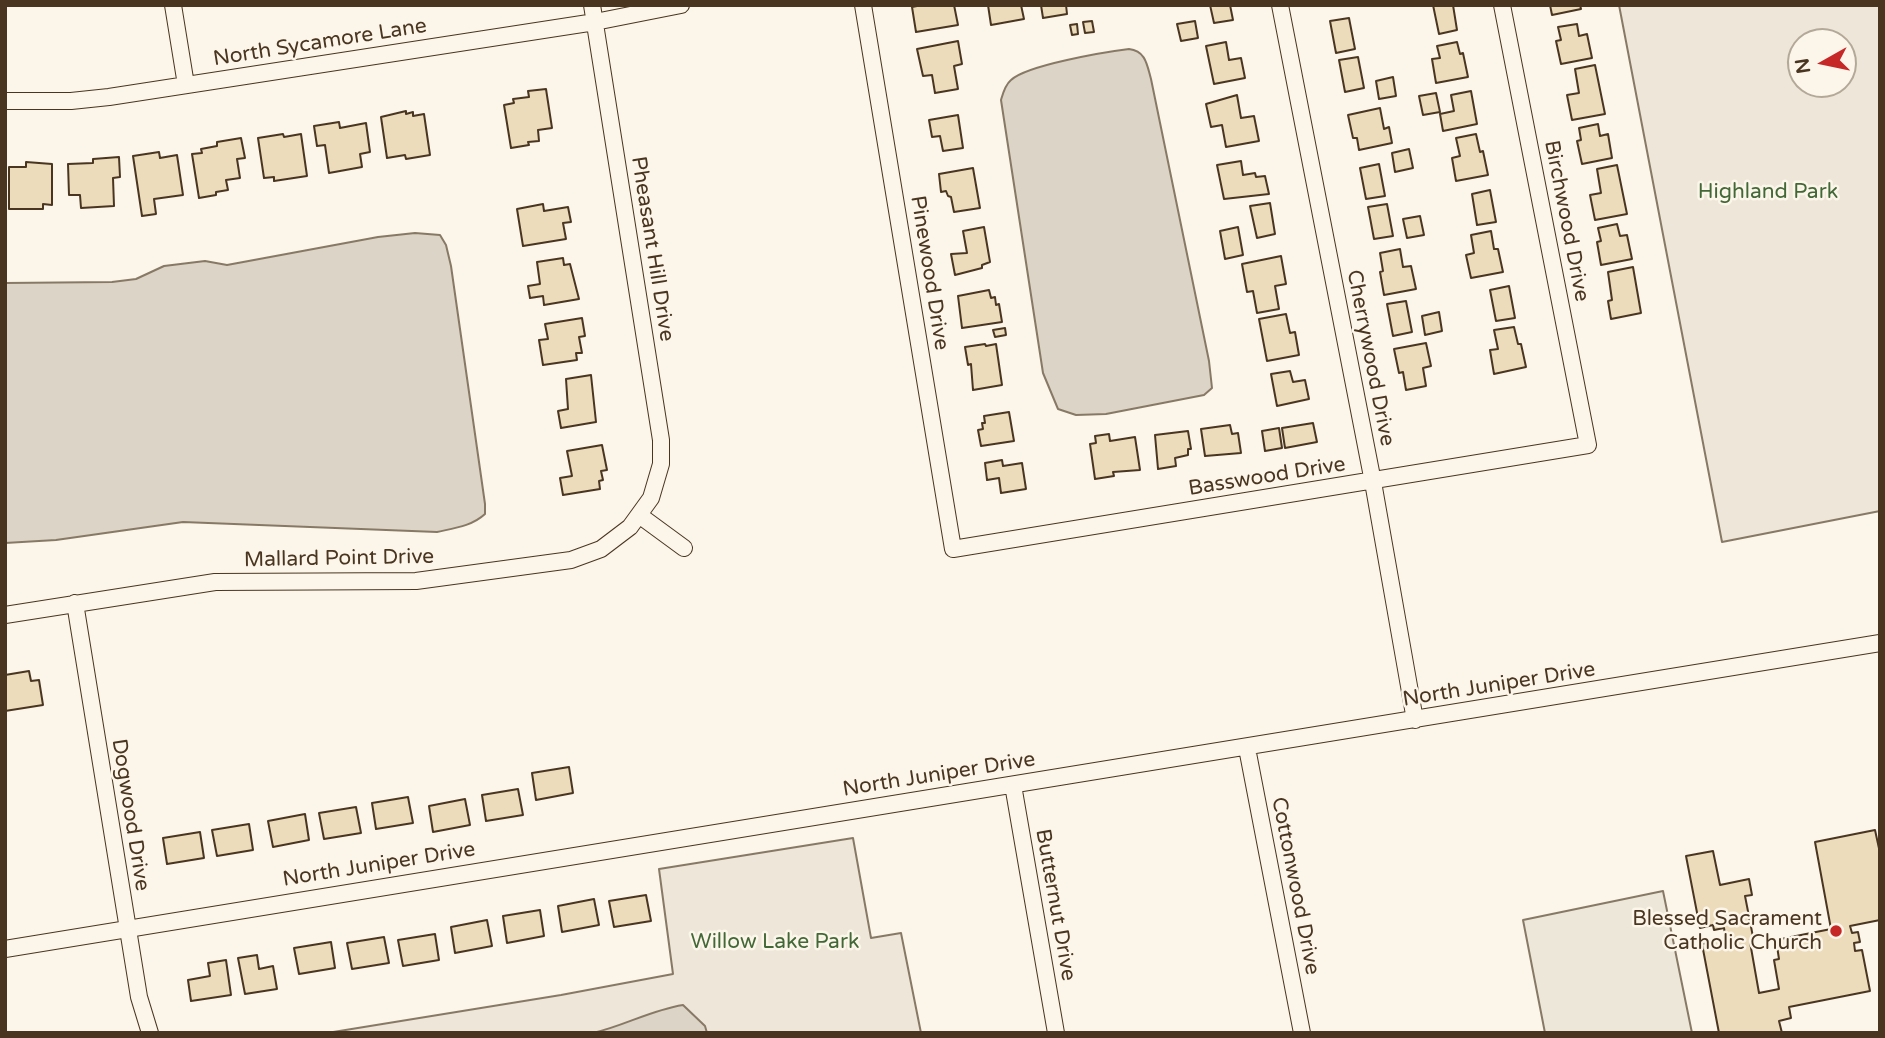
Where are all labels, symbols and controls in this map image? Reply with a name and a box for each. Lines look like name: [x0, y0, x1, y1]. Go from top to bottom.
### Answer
street label: North Sycamore Lane: [211, 14, 429, 72]
north arrow: [1787, 28, 1857, 98]
text: N: [1791, 57, 1815, 75]
street label: Birchwood Drive: [1538, 138, 1594, 304]
street label: Pheasant Hill Drive: [625, 155, 679, 343]
park label: Highland Park: [1698, 179, 1838, 205]
street label: Pinewood Drive: [904, 194, 954, 352]
street label: Cherrywood Drive: [1341, 268, 1399, 448]
street label: Basswood Drive: [1187, 452, 1347, 502]
street label: Mallard Point Drive: [244, 545, 434, 573]
street label: North Juniper Drive: [1401, 657, 1597, 713]
street label: Dogwood Drive: [106, 737, 154, 893]
street label: North Juniper Drive: [841, 747, 1037, 803]
street label: Cottonwood Drive: [1265, 795, 1325, 977]
street label: Butternut Drive: [1029, 827, 1081, 983]
street label: North Juniper Drive: [281, 837, 477, 893]
place label: Blessed Sacrament Catholic Church: [1632, 906, 1822, 956]
marker: Blessed Sacrament Catholic Church: [1828, 923, 1844, 939]
park label: Willow Lake Park: [691, 929, 859, 955]

